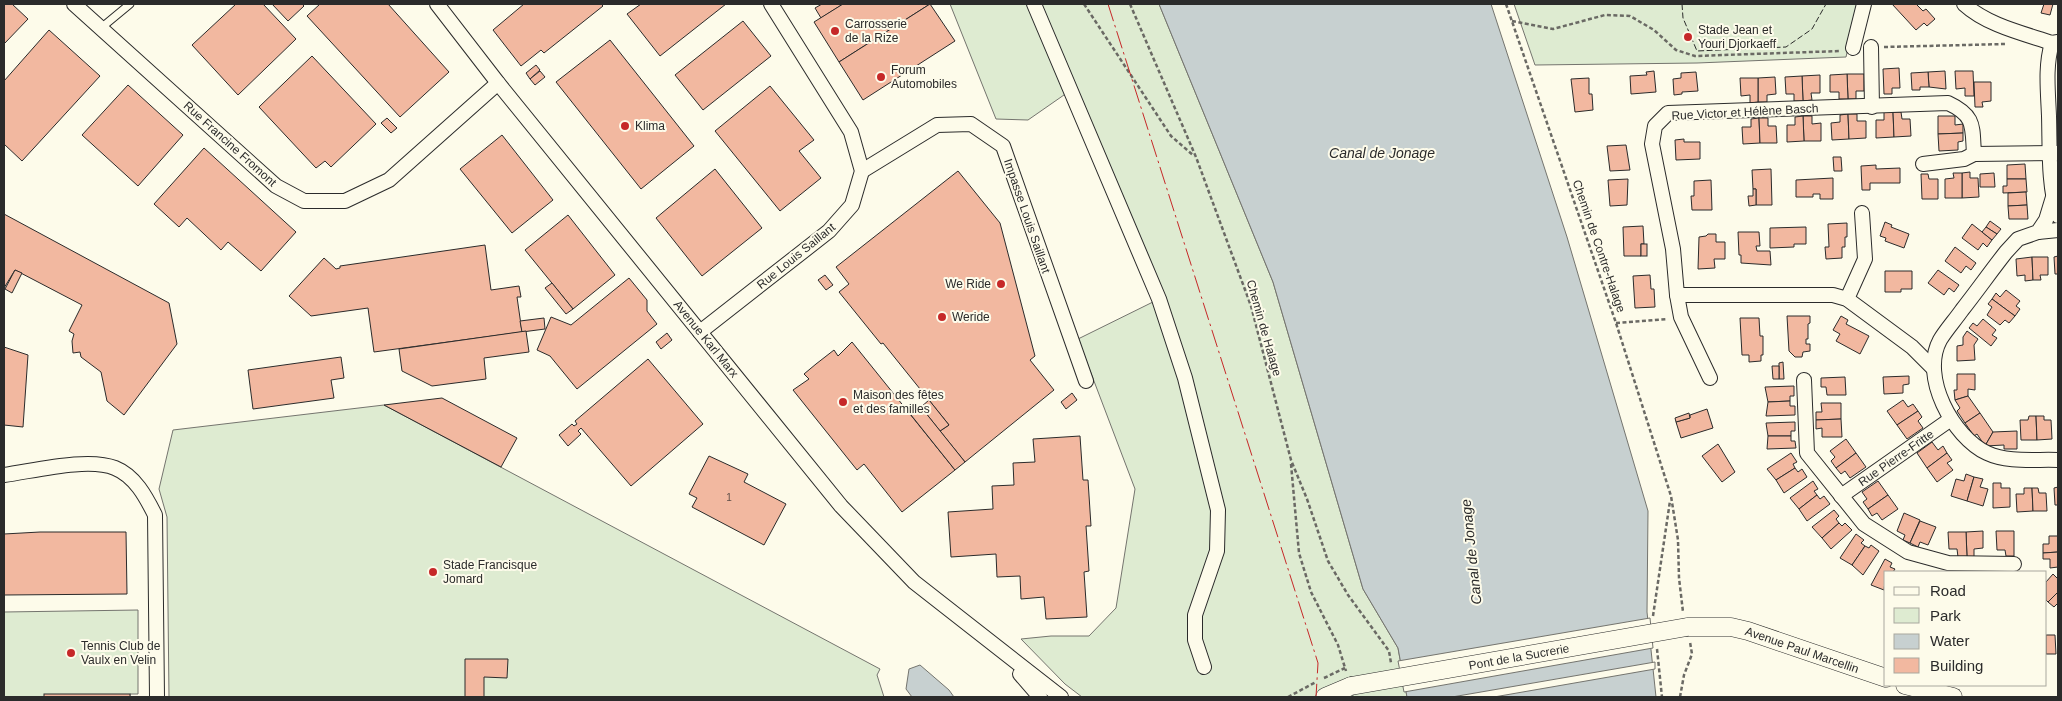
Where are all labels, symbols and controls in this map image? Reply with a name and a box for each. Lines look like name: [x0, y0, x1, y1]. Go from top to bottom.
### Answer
place label: Carrosserie de la Rize: [845, 17, 907, 45]
place label: Stade Jean et Youri Djorkaeff: [1698, 23, 1777, 51]
marker: Carrosserie de la Rize: [829, 25, 841, 37]
marker: Stade Jean et Youri Djorkaeff: [1682, 31, 1694, 43]
place label: Forum Automobiles: [891, 63, 957, 91]
marker: Forum Automobiles: [875, 71, 887, 83]
street label: Rue Francine Fromont: [181, 99, 280, 190]
street label: Rue Victor et Hélène Basch: [1671, 101, 1819, 123]
place label: Klima: [635, 119, 665, 133]
marker: Klima: [619, 120, 631, 132]
water label: Canal de Jonage: [1329, 145, 1435, 161]
street label: Impasse Louis Saillant: [1001, 157, 1053, 276]
street label: Chemin de Contre-Halage: [1570, 178, 1628, 314]
street label: Rue Louis Saillant: [754, 220, 839, 292]
place label: We Ride: [945, 277, 991, 291]
marker: We Ride: [995, 278, 1007, 290]
street label: Chemin de Halage: [1244, 278, 1285, 378]
street label: Avenue Karl Marx: [671, 298, 741, 380]
place label: Weride: [952, 310, 990, 324]
marker: Weride: [936, 311, 948, 323]
place label: Maison des fêtes et des familles: [853, 388, 944, 416]
marker: Maison des fêtes et des familles: [837, 396, 849, 408]
street label: Rue Pierre-Fritte: [1856, 427, 1937, 489]
house number: 1: [726, 492, 732, 503]
water label: Canal de Jonage: [1457, 498, 1484, 605]
place label: Stade Francisque Jomard: [443, 558, 537, 586]
marker: Stade Francisque Jomard: [427, 566, 439, 578]
legend: [1884, 571, 2047, 686]
text: Road: [1930, 582, 1966, 599]
text: Park: [1930, 607, 1961, 624]
street label: Avenue Paul Marcellin: [1743, 624, 1861, 676]
text: Water: [1930, 632, 1969, 649]
place label: Tennis Club de Vaulx en Velin: [81, 639, 161, 667]
street label: Pont de la Sucrerie: [1468, 641, 1571, 673]
marker: Tennis Club de Vaulx en Velin: [65, 647, 77, 659]
text: Building: [1930, 657, 1983, 674]

